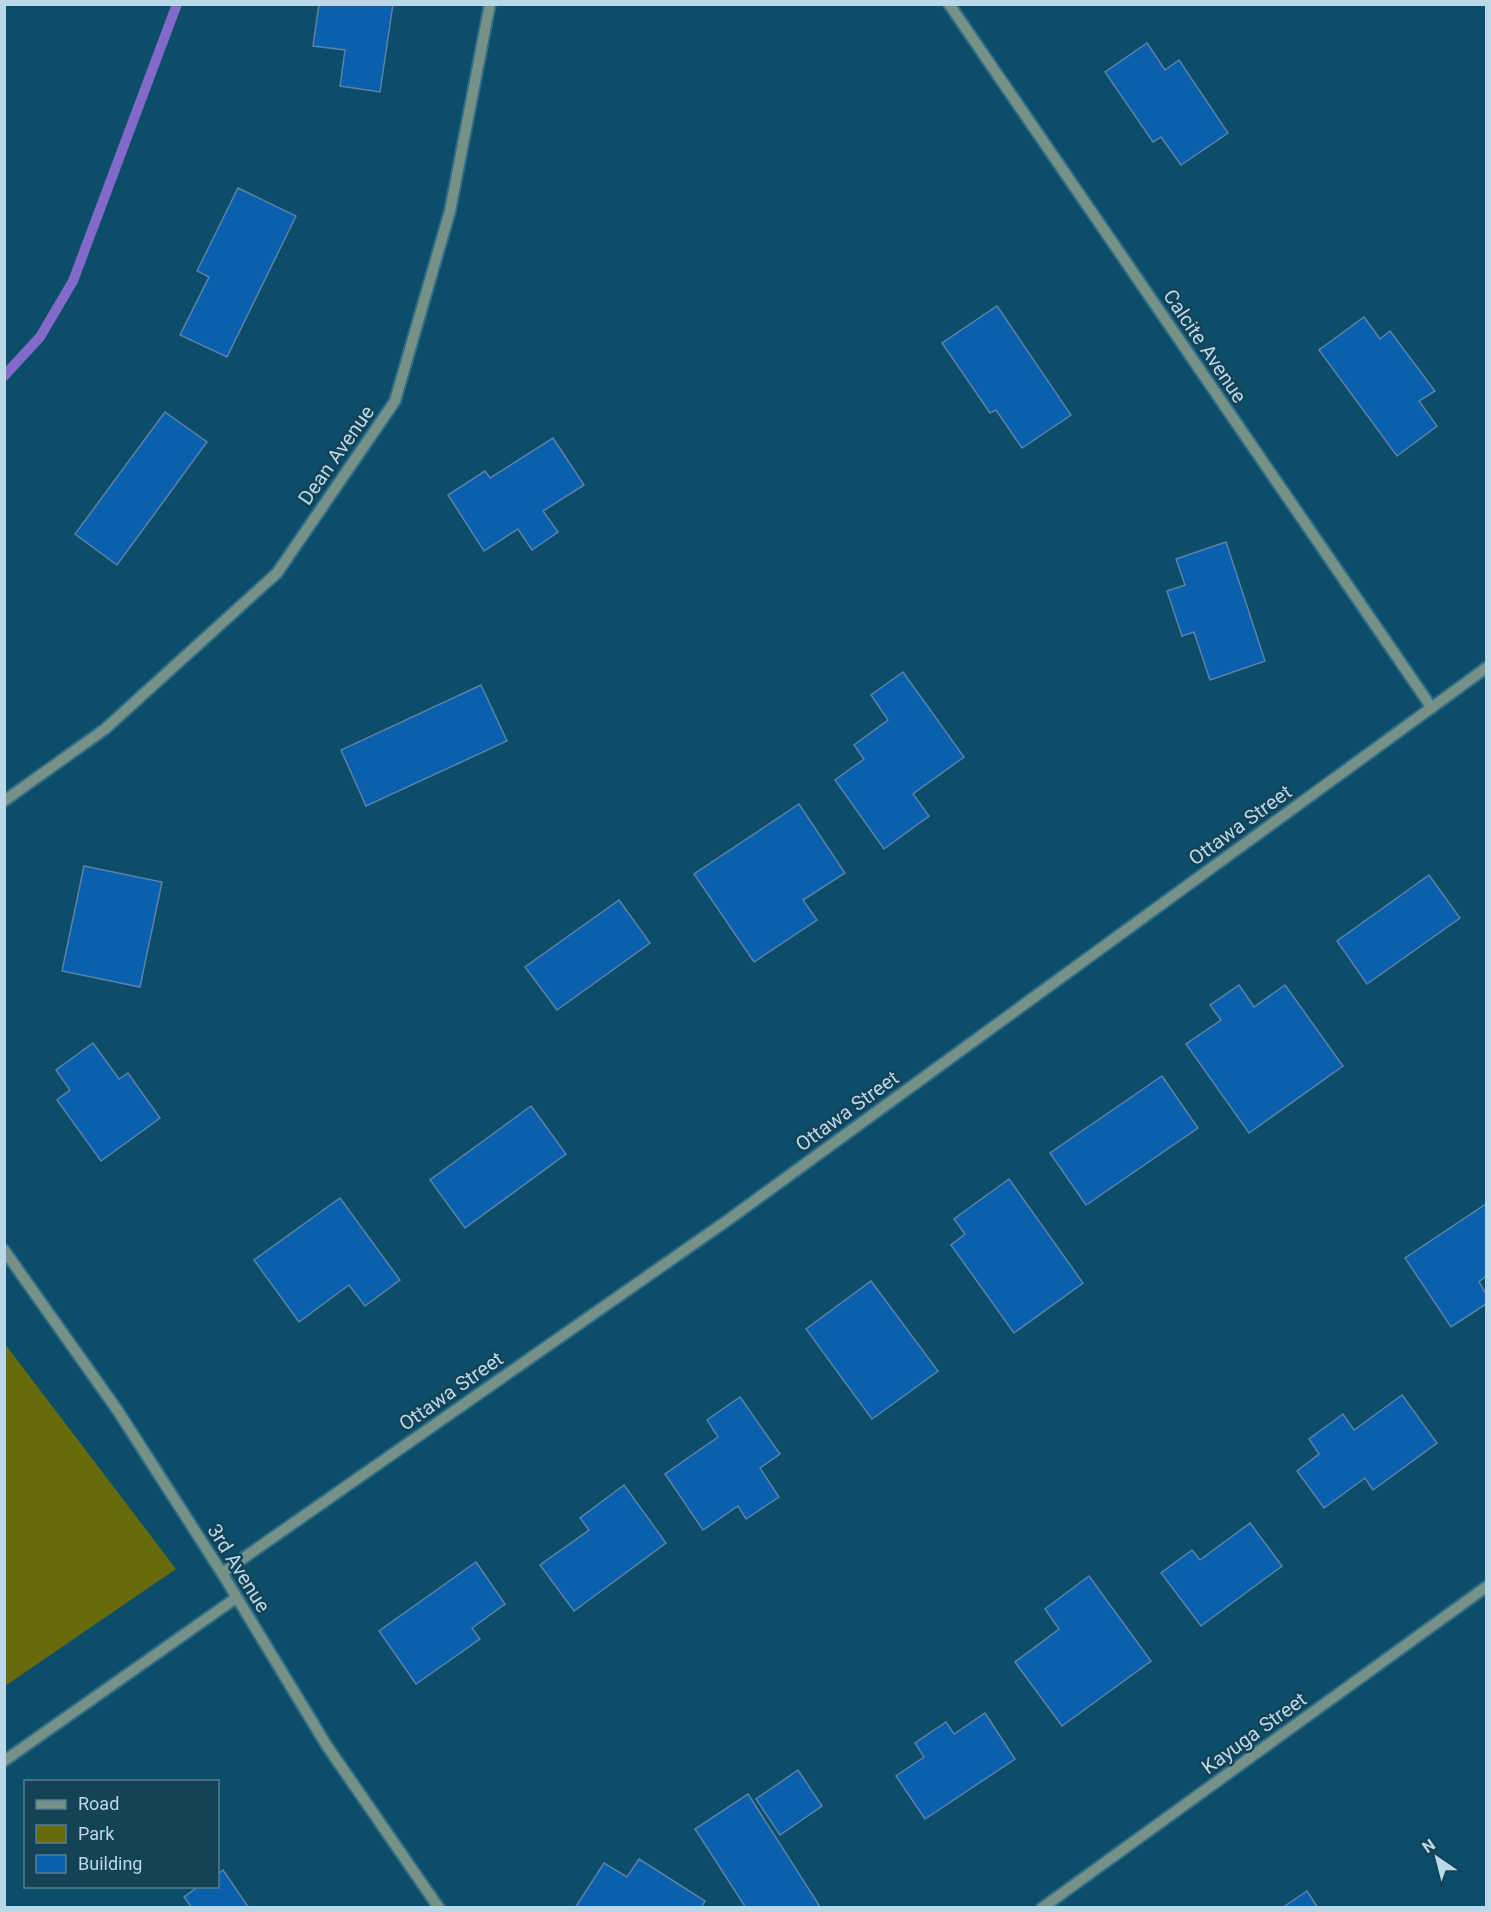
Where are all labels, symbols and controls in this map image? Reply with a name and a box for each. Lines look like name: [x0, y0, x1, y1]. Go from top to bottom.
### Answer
street label: Calcite Avenue: [1158, 285, 1252, 407]
street label: Dean Avenue: [293, 401, 379, 509]
street label: Ottawa Street: [1184, 780, 1296, 870]
street label: Ottawa Street: [791, 1066, 903, 1156]
street label: Ottawa Street: [394, 1346, 508, 1436]
street label: 3rd Avenue: [202, 1519, 276, 1617]
street label: Kayuga Street: [1197, 1687, 1311, 1779]
legend: [24, 1780, 219, 1888]
text: Road: [78, 1793, 119, 1814]
text: Park: [78, 1823, 115, 1844]
north arrow: [1407, 1828, 1467, 1888]
text: N: [1419, 1835, 1439, 1857]
text: Building: [78, 1853, 142, 1874]

